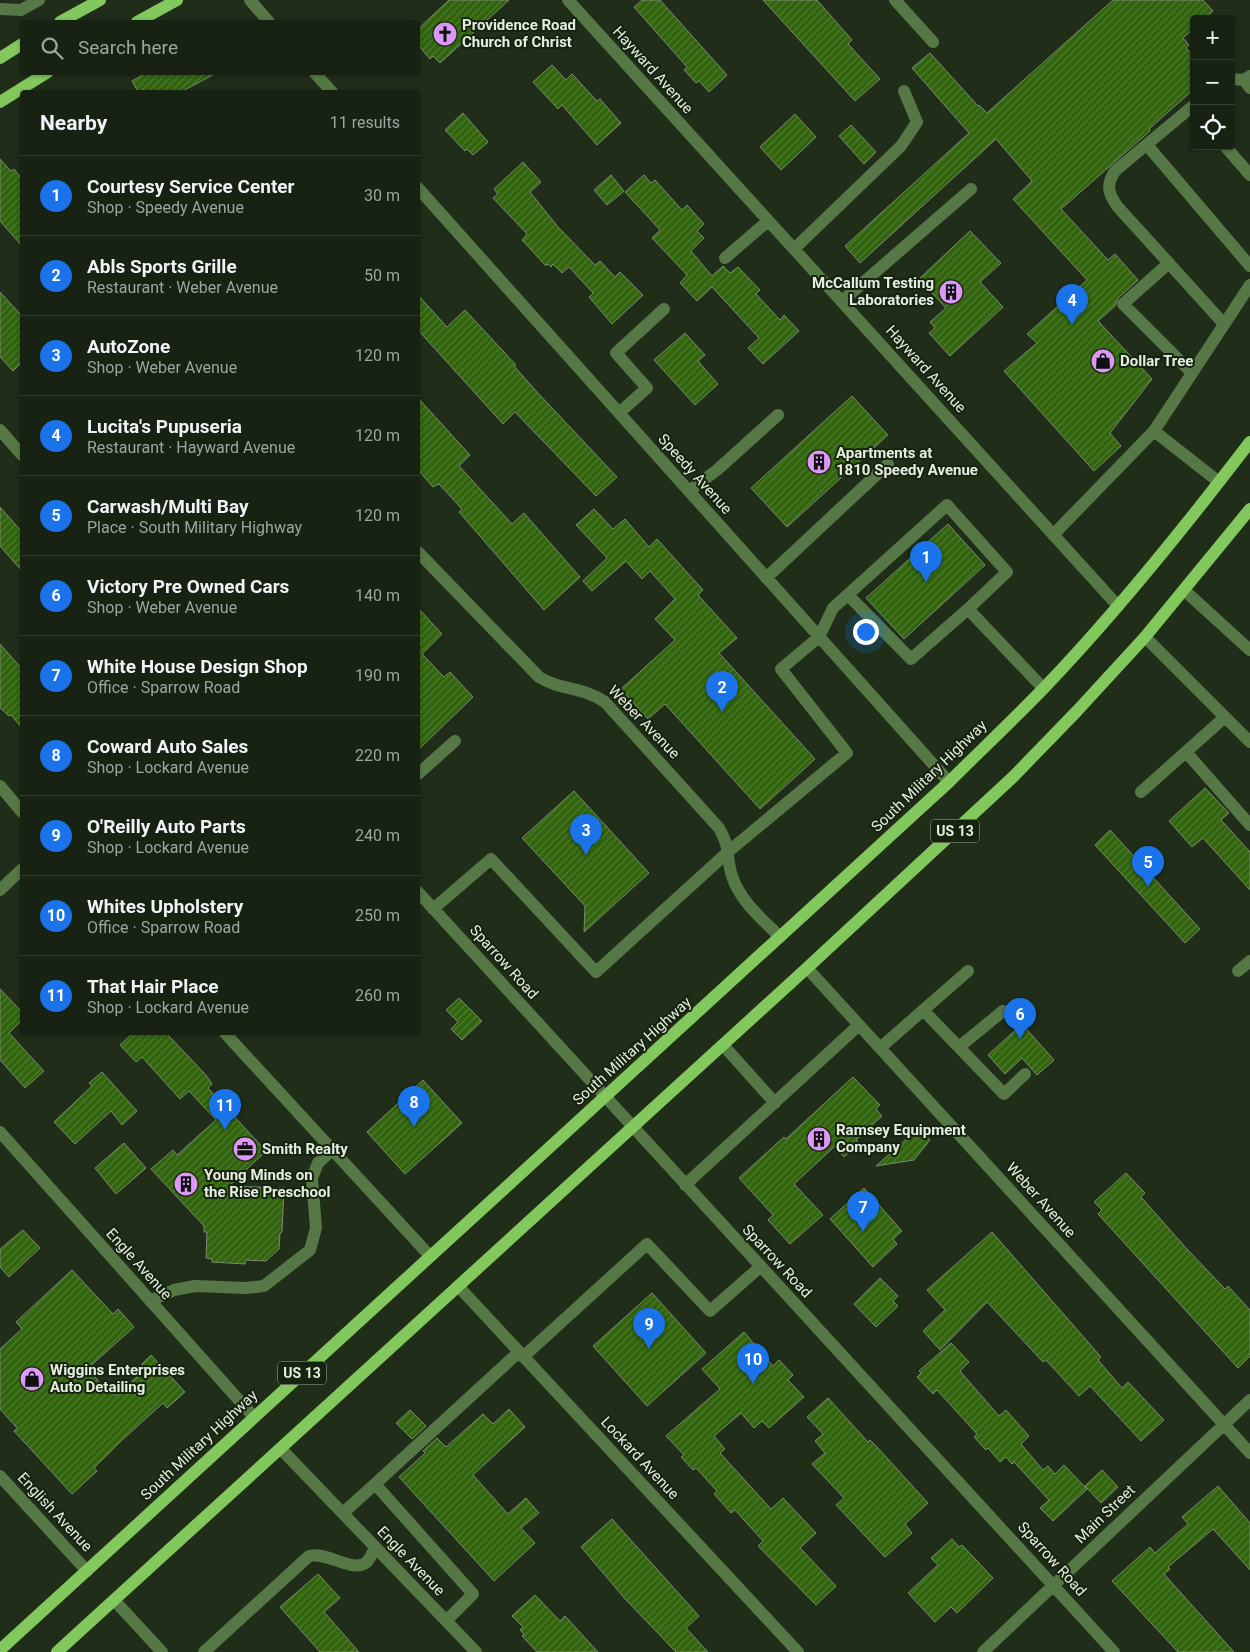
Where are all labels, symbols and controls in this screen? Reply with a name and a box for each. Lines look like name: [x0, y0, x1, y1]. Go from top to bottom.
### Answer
map controls: [1190, 15, 1235, 150]
button: +: [1190, 15, 1235, 60]
place label: Providence Road Church of Christ: [462, 16, 576, 51]
search box: [20, 20, 420, 75]
church icon: Providence Road Church of Christ: [432, 21, 458, 47]
street label: Hayward Avenue: [609, 23, 697, 117]
icon: search: [38, 34, 66, 62]
text: Search here: [78, 36, 178, 59]
button: −: [1190, 60, 1235, 105]
button: locate: [1190, 105, 1235, 150]
text: Nearby: [40, 111, 107, 135]
text: 11 results: [330, 113, 400, 132]
text: Courtesy Service Center: [87, 175, 295, 198]
text: 1: [51, 186, 61, 205]
text: 30 m: [364, 186, 400, 205]
text: Shop · Speedy Avenue: [87, 198, 244, 217]
text: Abls Sports Grille: [87, 255, 237, 278]
text: 2: [51, 266, 61, 285]
text: 50 m: [364, 266, 400, 285]
place label: McCallum Testing Laboratories: [812, 274, 934, 309]
text: Restaurant · Weber Avenue: [87, 278, 278, 297]
building icon: McCallum Testing Laboratories: [938, 279, 964, 305]
pin: 4: [1056, 284, 1088, 325]
street label: Hayward Avenue: [882, 322, 970, 416]
text: AutoZone: [87, 335, 170, 358]
text: 3: [51, 346, 61, 365]
text: 120 m: [355, 346, 400, 365]
shop icon: Dollar Tree: [1090, 348, 1116, 374]
place label: Dollar Tree: [1120, 352, 1193, 370]
text: Shop · Weber Avenue: [87, 358, 237, 377]
text: Lucita's Pupuseria: [87, 415, 242, 438]
text: 4: [51, 426, 61, 445]
text: 120 m: [355, 426, 400, 445]
street label: Speedy Avenue: [654, 430, 736, 518]
text: Restaurant · Hayward Avenue: [87, 438, 295, 457]
place label: Apartments at 1810 Speedy Avenue: [836, 444, 978, 479]
building icon: Apartments at 1810 Speedy Avenue: [806, 449, 832, 475]
text: Carwash/Multi Bay: [87, 495, 249, 518]
text: 5: [51, 506, 61, 525]
text: 120 m: [355, 506, 400, 525]
text: Place · South Military Highway: [87, 518, 302, 537]
pin: 1: [910, 541, 942, 582]
text: Victory Pre Owned Cars: [87, 575, 289, 598]
text: 6: [51, 586, 61, 605]
text: 140 m: [355, 586, 400, 605]
text: Shop · Weber Avenue: [87, 598, 237, 617]
your location: [853, 619, 879, 645]
text: White House Design Shop: [87, 655, 308, 678]
text: 7: [51, 666, 61, 685]
text: 190 m: [355, 666, 400, 685]
pin: 2: [706, 671, 738, 712]
text: Office · Sparrow Road: [87, 678, 240, 697]
street label: Weber Avenue: [604, 681, 684, 763]
street label: South Military Highway: [868, 716, 990, 836]
text: Coward Auto Sales: [87, 735, 248, 758]
text: 8: [51, 746, 61, 765]
text: 220 m: [355, 746, 400, 765]
text: Shop · Lockard Avenue: [87, 758, 249, 777]
pin: 3: [570, 814, 602, 855]
text: O'Reilly Auto Parts: [87, 815, 246, 838]
road number: US 13: [931, 819, 979, 842]
text: 9: [51, 826, 61, 845]
text: 240 m: [355, 826, 400, 845]
text: Shop · Lockard Avenue: [87, 838, 249, 857]
pin: 5: [1132, 846, 1164, 887]
text: Whites Upholstery: [87, 895, 243, 918]
text: 10: [47, 906, 65, 925]
text: 250 m: [355, 906, 400, 925]
text: Office · Sparrow Road: [87, 918, 240, 937]
street label: Sparrow Road: [466, 921, 542, 1003]
text: That Hair Place: [87, 975, 219, 998]
text: 11: [47, 986, 65, 1005]
text: 260 m: [355, 986, 400, 1005]
street label: South Military Highway: [569, 993, 695, 1109]
text: Shop · Lockard Avenue: [87, 998, 249, 1017]
pin: 6: [1004, 998, 1036, 1039]
pin: 8: [398, 1086, 430, 1127]
pin: 11: [209, 1089, 241, 1130]
place label: Ramsey Equipment Company: [836, 1121, 966, 1156]
building icon: Ramsey Equipment Company: [806, 1126, 832, 1152]
office icon: Smith Realty: [232, 1136, 258, 1162]
place label: Smith Realty: [262, 1140, 348, 1158]
street label: Weber Avenue: [1002, 1159, 1080, 1241]
place label: Young Minds on the Rise Preschool: [204, 1166, 330, 1201]
building icon: Young Minds on the Rise Preschool: [173, 1171, 199, 1197]
pin: 7: [847, 1191, 879, 1232]
street label: Sparrow Road: [739, 1221, 815, 1301]
street label: Engle Avenue: [102, 1225, 176, 1303]
pin: 9: [633, 1308, 665, 1349]
pin: 10: [737, 1343, 769, 1384]
place label: Wiggins Enterprises Auto Detailing: [50, 1361, 185, 1396]
road number: US 13: [278, 1362, 326, 1385]
shop icon: Wiggins Enterprises Auto Detailing: [19, 1366, 45, 1392]
street label: South Military Highway: [137, 1386, 261, 1504]
street label: Lockard Avenue: [597, 1413, 683, 1503]
street label: English Avenue: [14, 1469, 96, 1555]
street label: Main Street: [1071, 1481, 1139, 1547]
street label: Sparrow Road: [1014, 1518, 1090, 1600]
street label: Engle Avenue: [373, 1523, 449, 1600]

